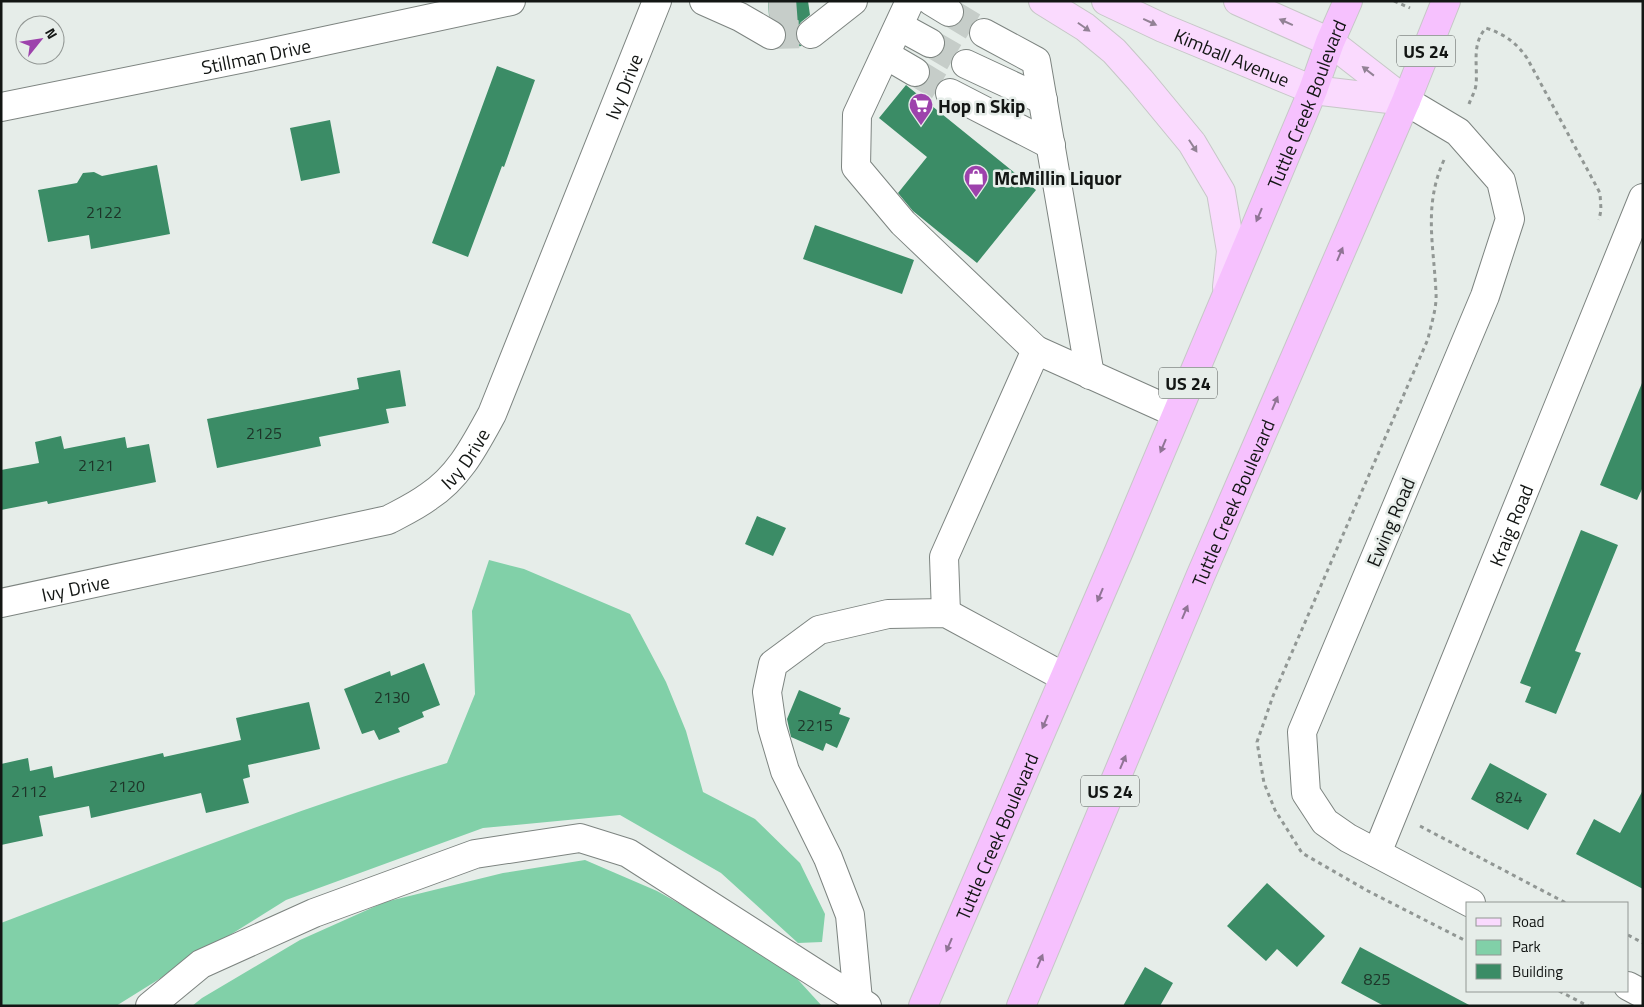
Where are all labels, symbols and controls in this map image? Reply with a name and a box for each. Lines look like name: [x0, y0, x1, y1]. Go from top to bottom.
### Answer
north arrow: [15, 15, 65, 65]
street label: Tuttle Creek Boulevard: [1259, 15, 1353, 193]
one-way arrow: [1279, 17, 1293, 25]
one-way arrow: [1143, 18, 1157, 26]
street label: Kimball Avenue: [1170, 20, 1295, 93]
one-way arrow: [1077, 22, 1091, 32]
text: N: [40, 24, 63, 43]
street label: Stillman Drive: [199, 30, 313, 81]
road number: US 24: [1397, 36, 1455, 66]
street label: Ivy Drive: [597, 49, 649, 124]
one-way arrow: [1362, 66, 1375, 77]
place label: Hop n Skip: [938, 91, 1025, 120]
supermarket icon: Hop n Skip: [908, 92, 934, 126]
one-way arrow: [1189, 140, 1198, 153]
place label: McMillin Liquor: [994, 163, 1122, 192]
shop icon: McMillin Liquor: [963, 164, 989, 198]
house number: 2122: [86, 200, 122, 224]
one-way arrow: [1255, 208, 1263, 222]
one-way arrow: [1336, 247, 1344, 261]
road number: US 24: [1159, 368, 1217, 398]
one-way arrow: [1272, 396, 1280, 410]
street label: Tuttle Creek Boulevard: [1183, 414, 1281, 591]
house number: 2125: [246, 421, 282, 445]
street label: Ivy Drive: [434, 422, 496, 495]
one-way arrow: [1158, 438, 1166, 453]
house number: 2121: [78, 453, 114, 477]
street label: Ewing Road: [1358, 473, 1422, 571]
street label: Kraig Road: [1481, 480, 1540, 570]
street label: Ivy Drive: [39, 566, 112, 608]
one-way arrow: [1095, 588, 1103, 602]
one-way arrow: [1182, 605, 1190, 619]
house number: 2130: [374, 685, 410, 709]
house number: 2215: [797, 713, 833, 737]
one-way arrow: [1040, 715, 1048, 729]
street label: Tuttle Creek Boulevard: [947, 748, 1045, 924]
one-way arrow: [1119, 755, 1127, 769]
house number: 2120: [109, 774, 145, 798]
road number: US 24: [1081, 776, 1139, 806]
house number: 2112: [11, 779, 47, 803]
house number: 824: [1496, 785, 1522, 809]
legend: [1466, 902, 1629, 992]
text: Road: [1512, 910, 1544, 933]
text: Park: [1512, 935, 1541, 958]
one-way arrow: [944, 938, 952, 952]
one-way arrow: [1036, 954, 1044, 968]
text: Building: [1512, 960, 1563, 983]
house number: 825: [1364, 967, 1390, 991]

